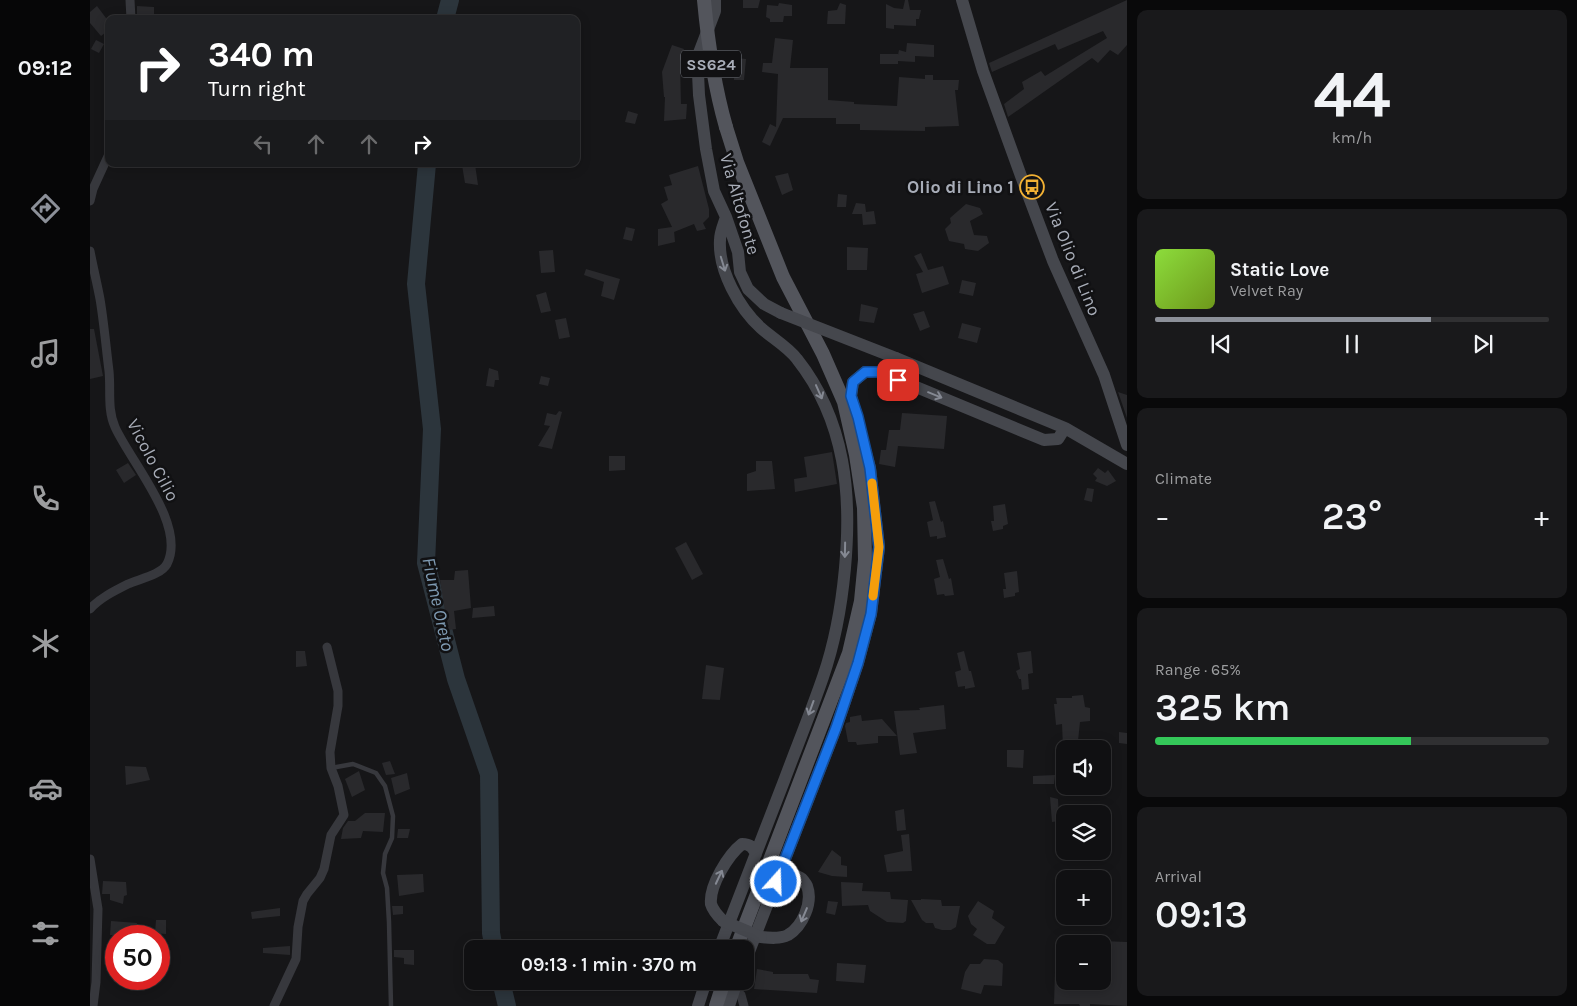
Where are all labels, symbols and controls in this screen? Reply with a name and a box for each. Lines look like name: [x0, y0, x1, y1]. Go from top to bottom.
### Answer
text: 340 m: [208, 34, 315, 75]
icon: right: [125, 35, 190, 100]
road number: SS624: [681, 51, 741, 78]
text: 09:12: [18, 55, 72, 81]
text: 44: [1313, 57, 1391, 133]
text: Turn right: [208, 76, 306, 102]
text: km/h: [1332, 128, 1372, 147]
icon: left: [249, 130, 277, 158]
icon: ahead: [302, 130, 330, 158]
icon: ahead: [355, 130, 383, 158]
icon: right: [408, 130, 436, 158]
street label: Via Altofonte: [715, 151, 765, 257]
bus stop icon: Olio di Lino 1: [1019, 174, 1045, 200]
place label: Olio di Lino 1: [907, 176, 1014, 198]
icon: directions: [28, 191, 63, 226]
street label: Via Olio di Lino: [1040, 199, 1106, 319]
one-way arrow: [719, 256, 728, 272]
text: Static Love: [1230, 259, 1329, 281]
text: Velvet Ray: [1230, 281, 1303, 300]
icon: previous: [1207, 330, 1235, 358]
icon: pause: [1338, 330, 1366, 358]
icon: next: [1469, 330, 1497, 358]
icon: music: [28, 336, 63, 371]
pin: [877, 359, 919, 401]
icon: arrive: [884, 366, 912, 394]
one-way arrow: [814, 384, 824, 399]
one-way arrow: [927, 391, 942, 400]
street label: Vicolo Cilio: [122, 415, 184, 505]
text: Climate: [1155, 469, 1212, 488]
icon: phone: [28, 481, 63, 516]
text: 23°: [1322, 494, 1382, 539]
text: −: [1155, 500, 1170, 533]
text: +: [1534, 500, 1549, 533]
one-way arrow: [841, 542, 850, 558]
water label: Fiume Oreto: [417, 555, 459, 654]
icon: climate: [28, 626, 63, 661]
text: Range · 65%: [1155, 660, 1241, 679]
text: 325 km: [1155, 685, 1291, 730]
one-way arrow: [806, 700, 815, 715]
map controls: [1056, 740, 1111, 990]
button: sound: [1056, 740, 1111, 795]
icon: car: [28, 771, 63, 806]
button: layers: [1056, 805, 1111, 860]
position arrow: [749, 855, 801, 907]
text: Arrival: [1155, 867, 1202, 886]
one-way arrow: [714, 870, 724, 885]
button: +: [1056, 870, 1111, 925]
text: 09:13: [1155, 892, 1248, 937]
one-way arrow: [798, 907, 808, 922]
icon: filters: [28, 916, 63, 951]
speed limit sign: 50: [105, 925, 170, 990]
button: −: [1056, 935, 1111, 990]
text: 09:13 · 1 min · 370 m: [521, 954, 697, 976]

